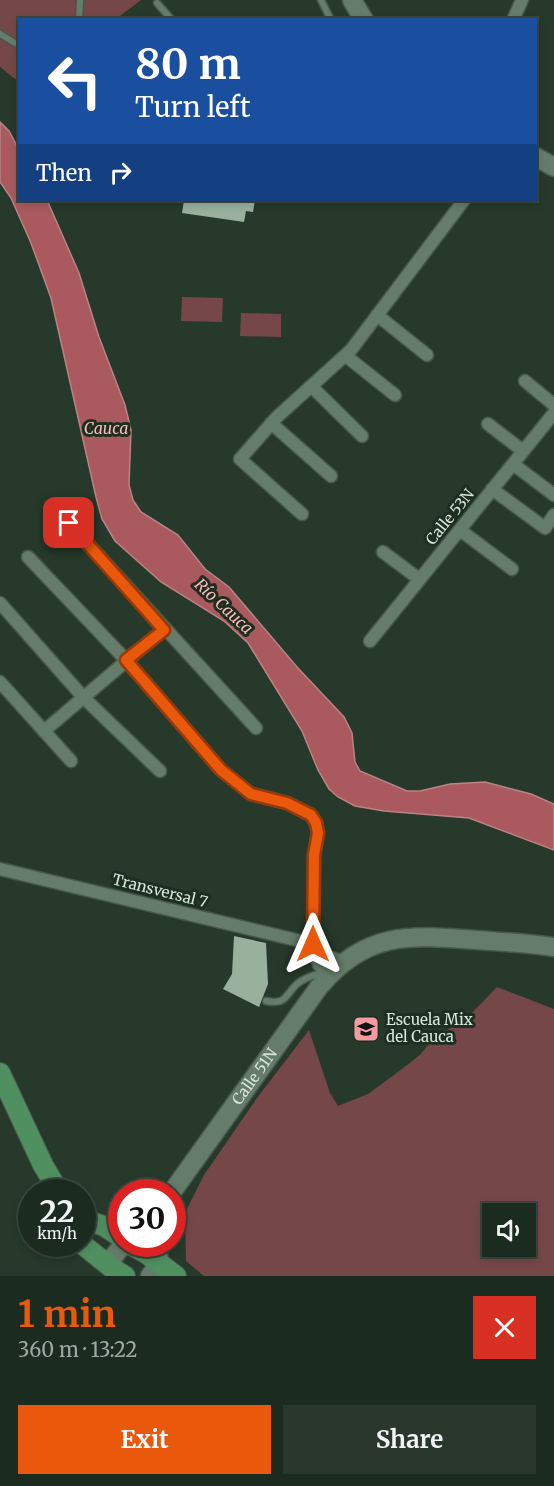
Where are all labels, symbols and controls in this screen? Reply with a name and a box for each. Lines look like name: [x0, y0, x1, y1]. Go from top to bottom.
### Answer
text: 80 m: [135, 38, 241, 90]
icon: left: [36, 42, 114, 120]
text: Turn left: [135, 90, 250, 124]
icon: right: [104, 156, 137, 189]
text: Then: [36, 159, 92, 187]
water label: Cauca: [84, 418, 128, 438]
street label: Calle 53N: [421, 485, 478, 549]
pin: [43, 497, 94, 548]
icon: arrive: [52, 506, 85, 539]
water label: Río Cauca: [191, 574, 257, 638]
street label: Transversal 7: [110, 869, 210, 912]
position arrow: [281, 912, 345, 976]
place label: Escuela Mix del Cauca: [386, 1010, 473, 1046]
school or university icon: Escuela Mix del Cauca: [351, 1014, 381, 1044]
street label: Calle 51N: [228, 1044, 281, 1108]
speed limit sign: 30: [108, 1179, 186, 1257]
text: 22: [40, 1192, 74, 1230]
map controls: [482, 1203, 536, 1257]
button: sound: [482, 1203, 536, 1257]
text: km/h: [37, 1224, 77, 1243]
text: 1 min: [18, 1292, 116, 1337]
button: close: [473, 1296, 536, 1359]
text: 360 m · 13:22: [18, 1337, 137, 1362]
button: Exit: [18, 1405, 271, 1474]
button: Share: [283, 1405, 536, 1474]

